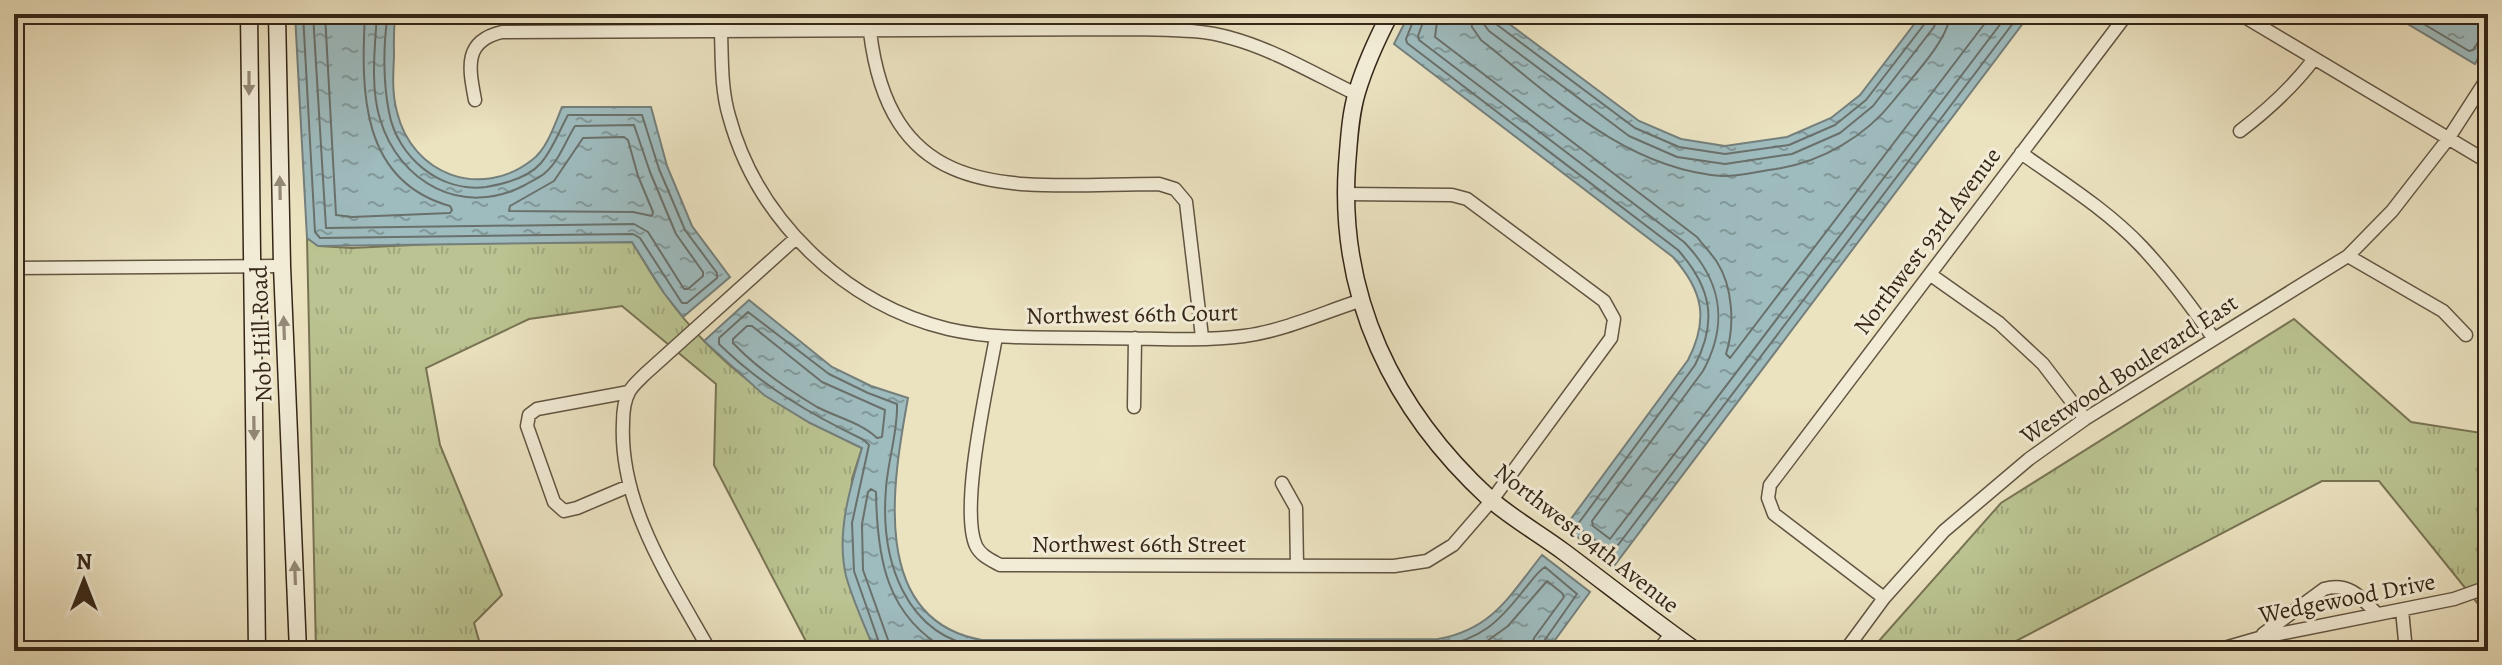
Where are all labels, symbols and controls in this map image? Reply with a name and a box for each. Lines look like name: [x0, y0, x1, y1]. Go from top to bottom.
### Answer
one-way arrow: [243, 71, 255, 96]
street label: Northwest 93rd Avenue: [1846, 141, 2008, 341]
one-way arrow: [274, 175, 287, 200]
street label: Nob Hill Road: [243, 265, 279, 403]
street label: Westwood Boulevard East: [2013, 287, 2244, 452]
street label: Northwest 66th Court: [1026, 296, 1238, 332]
one-way arrow: [278, 315, 291, 340]
one-way arrow: [248, 416, 260, 441]
street label: Northwest 94th Avenue: [1488, 456, 1686, 620]
street label: Northwest 66th Street: [1032, 528, 1246, 560]
north arrow: [44, 541, 124, 621]
text: N: [76, 547, 92, 577]
one-way arrow: [288, 560, 301, 585]
street label: Wedgewood Drive: [2255, 565, 2438, 631]

